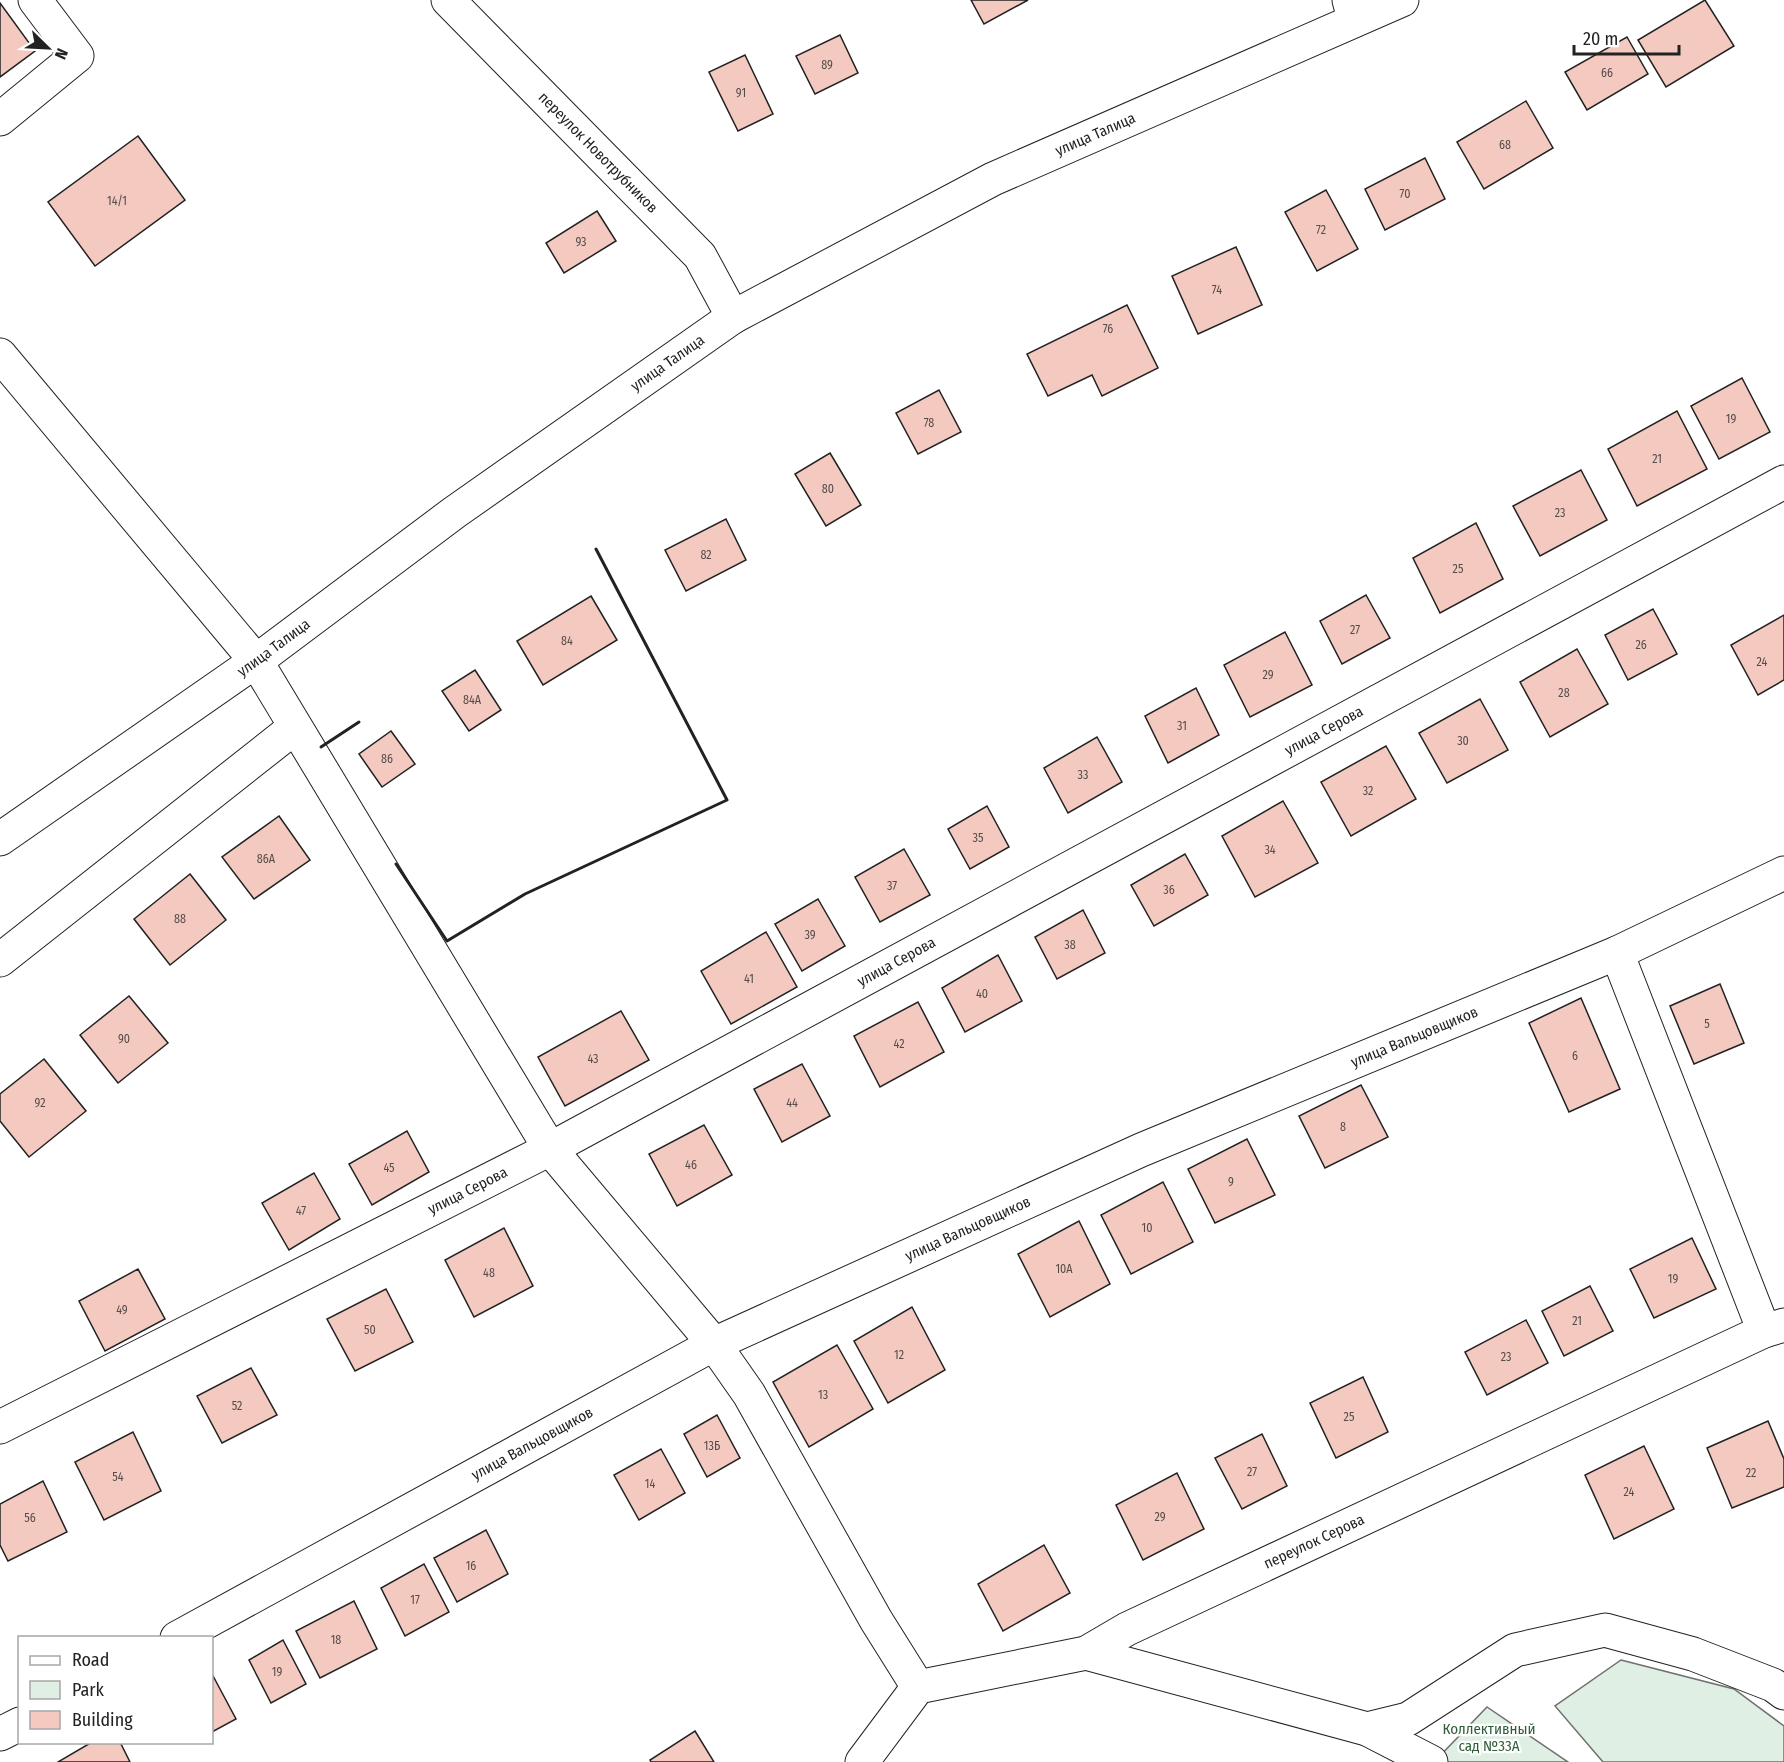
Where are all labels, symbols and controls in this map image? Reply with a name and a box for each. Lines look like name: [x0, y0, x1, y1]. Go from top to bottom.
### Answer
north arrow: [18, 18, 78, 78]
scale bar: [1574, 18, 1679, 56]
text: 20 m: [1583, 28, 1618, 50]
text: N: [51, 46, 72, 62]
house number: 89: [821, 58, 833, 72]
house number: 66: [1601, 66, 1613, 80]
house number: 91: [736, 86, 746, 100]
street label: переулок Новотрубников: [535, 88, 661, 217]
street label: улица Талица: [1052, 109, 1138, 160]
house number: 68: [1499, 138, 1511, 152]
house number: 70: [1400, 187, 1410, 201]
house number: 14/1: [107, 194, 127, 208]
house number: 72: [1316, 223, 1326, 237]
house number: 93: [575, 235, 587, 249]
house number: 74: [1212, 283, 1222, 297]
house number: 76: [1103, 322, 1113, 336]
street label: улица Талица: [627, 331, 708, 395]
house number: 19: [1726, 412, 1736, 426]
house number: 78: [924, 416, 934, 430]
house number: 21: [1652, 452, 1662, 466]
house number: 80: [822, 482, 834, 496]
house number: 23: [1555, 506, 1565, 520]
house number: 82: [700, 548, 712, 562]
house number: 25: [1453, 562, 1464, 576]
street label: улица Талица: [234, 615, 313, 680]
house number: 27: [1350, 623, 1360, 637]
house number: 84: [561, 634, 573, 648]
house number: 26: [1635, 638, 1647, 652]
house number: 24: [1757, 655, 1768, 669]
house number: 29: [1262, 668, 1274, 682]
house number: 28: [1558, 686, 1570, 700]
house number: 84А: [463, 693, 482, 707]
street label: улица Серова: [1282, 702, 1366, 759]
house number: 31: [1177, 719, 1187, 733]
house number: 30: [1457, 734, 1469, 748]
house number: 86: [381, 752, 393, 766]
house number: 33: [1078, 768, 1088, 782]
house number: 32: [1363, 784, 1373, 798]
house number: 35: [973, 831, 984, 845]
house number: 34: [1264, 843, 1276, 857]
house number: 86А: [257, 852, 276, 866]
house number: 37: [887, 879, 897, 893]
house number: 36: [1163, 883, 1175, 897]
house number: 88: [174, 912, 186, 926]
house number: 39: [804, 928, 816, 942]
street label: улица Серова: [854, 933, 939, 990]
house number: 38: [1064, 938, 1076, 952]
house number: 41: [744, 972, 754, 986]
house number: 40: [976, 987, 988, 1001]
street label: улица Вальцовщиков: [1348, 1003, 1481, 1071]
house number: 5: [1704, 1017, 1710, 1031]
house number: 90: [118, 1032, 130, 1046]
house number: 42: [894, 1037, 904, 1051]
house number: 6: [1572, 1049, 1578, 1063]
house number: 43: [587, 1052, 599, 1066]
house number: 92: [35, 1096, 45, 1110]
house number: 44: [786, 1096, 798, 1110]
house number: 8: [1340, 1120, 1346, 1134]
house number: 46: [685, 1158, 697, 1172]
house number: 45: [383, 1161, 395, 1175]
street label: улица Серова: [425, 1163, 510, 1218]
house number: 9: [1228, 1175, 1234, 1189]
street label: улица Вальцовщиков: [902, 1192, 1033, 1265]
house number: 47: [296, 1204, 306, 1218]
house number: 10: [1142, 1221, 1152, 1235]
house number: 10А: [1055, 1262, 1073, 1276]
house number: 48: [483, 1266, 495, 1280]
house number: 19: [1668, 1272, 1678, 1286]
house number: 49: [116, 1303, 128, 1317]
house number: 21: [1572, 1314, 1582, 1328]
house number: 50: [364, 1323, 376, 1337]
house number: 12: [894, 1348, 904, 1362]
house number: 23: [1501, 1350, 1511, 1364]
house number: 13: [818, 1388, 828, 1402]
house number: 52: [232, 1399, 242, 1413]
street label: улица Вальцовщиков: [468, 1403, 596, 1484]
house number: 25: [1344, 1410, 1355, 1424]
house number: 13Б: [704, 1439, 720, 1453]
house number: 27: [1247, 1465, 1257, 1479]
house number: 22: [1746, 1466, 1756, 1480]
house number: 54: [112, 1470, 124, 1484]
house number: 14: [645, 1477, 655, 1491]
house number: 24: [1624, 1485, 1635, 1499]
house number: 29: [1154, 1510, 1166, 1524]
street label: переулок Серова: [1261, 1510, 1367, 1573]
house number: 56: [24, 1511, 36, 1525]
house number: 16: [466, 1559, 476, 1573]
house number: 17: [410, 1593, 420, 1607]
house number: 18: [331, 1633, 341, 1647]
legend: [18, 1636, 213, 1744]
text: Road: [72, 1649, 109, 1671]
house number: 19: [272, 1665, 282, 1679]
text: Park: [72, 1679, 105, 1701]
text: Building: [72, 1709, 133, 1731]
park label: Коллективный сад №33А: [1442, 1720, 1536, 1755]

